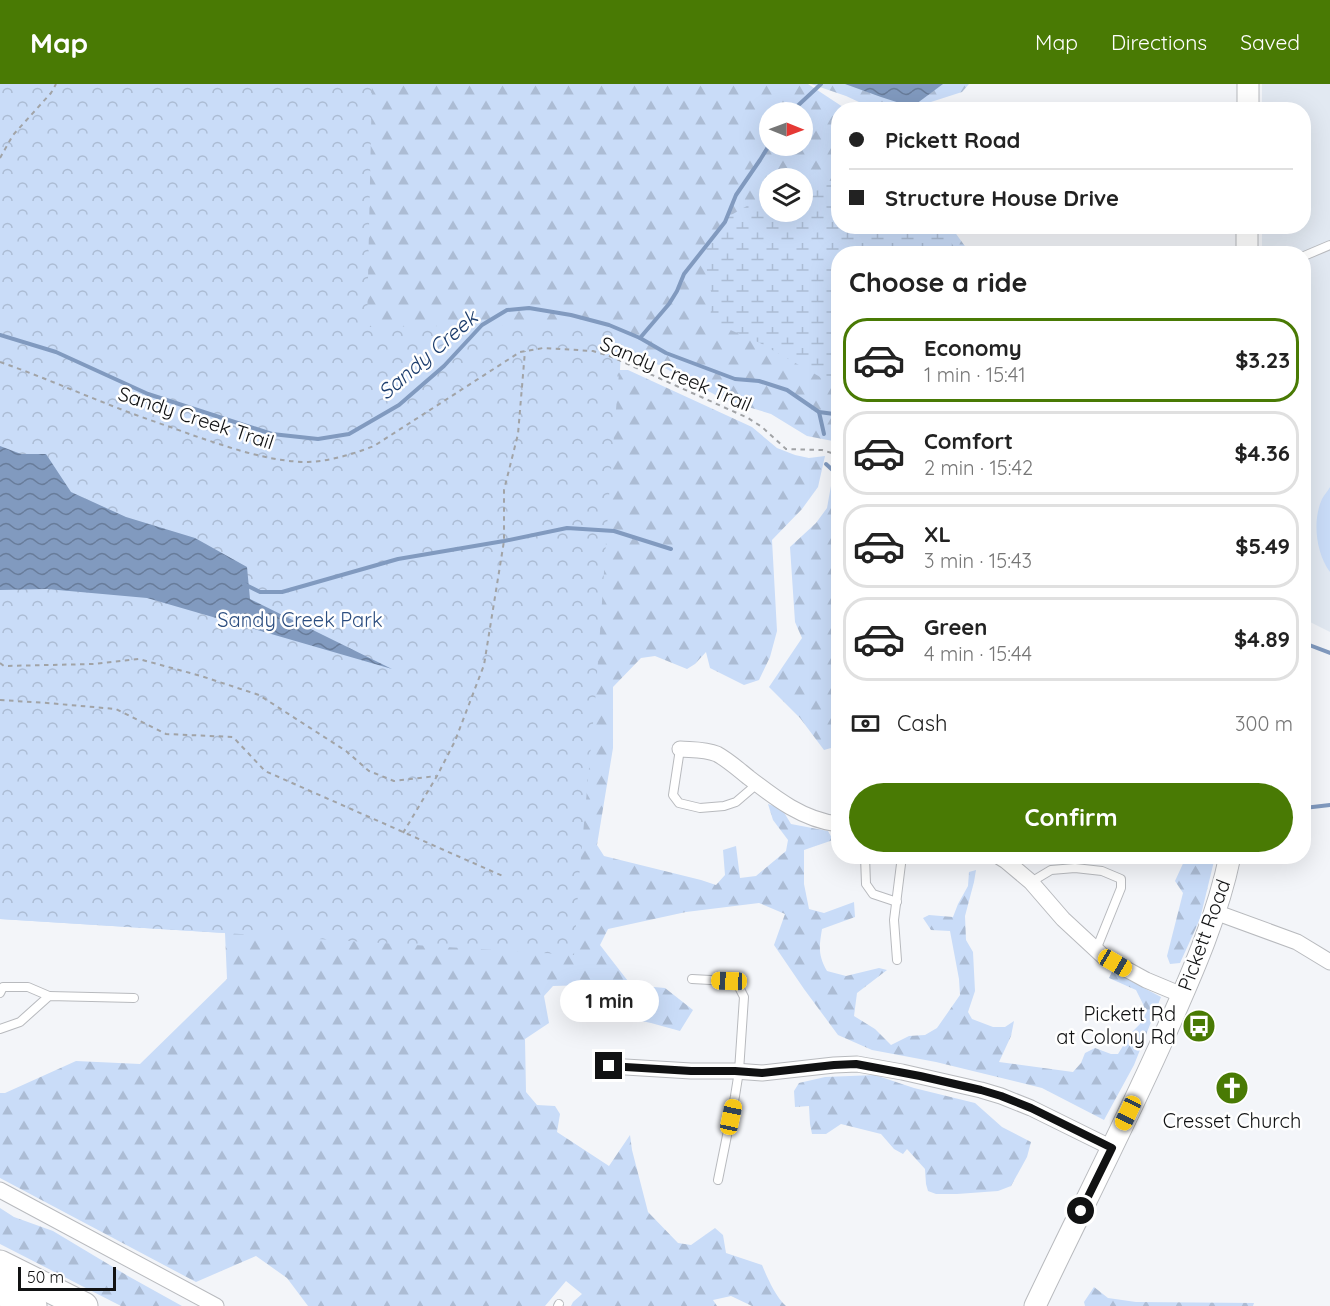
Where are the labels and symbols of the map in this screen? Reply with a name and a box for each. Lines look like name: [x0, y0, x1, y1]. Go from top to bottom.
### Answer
north arrow: [759, 102, 813, 156]
water label: Sandy Creek: [372, 303, 484, 405]
street label: Sandy Creek Trail: [597, 330, 756, 417]
street label: Sandy Creek Trail: [115, 381, 277, 454]
park label: Sandy Creek Park: [217, 607, 383, 632]
street label: Pickett Road: [1172, 876, 1235, 994]
car: [1095, 946, 1135, 980]
car: [711, 971, 747, 991]
callout: 1 min: [560, 979, 658, 1021]
place label: Pickett Rd at Colony Rd: [1056, 1001, 1176, 1049]
bus stop icon: Pickett Rd at Colony Rd: [1181, 1008, 1217, 1044]
route end: [595, 1052, 622, 1079]
church icon: Cresset Church: [1214, 1070, 1250, 1106]
car: [1112, 1093, 1144, 1133]
car: [718, 1098, 744, 1136]
place label: Cresset Church: [1163, 1108, 1301, 1133]
route start: [1067, 1197, 1094, 1224]
scale bar: [18, 1264, 116, 1292]

